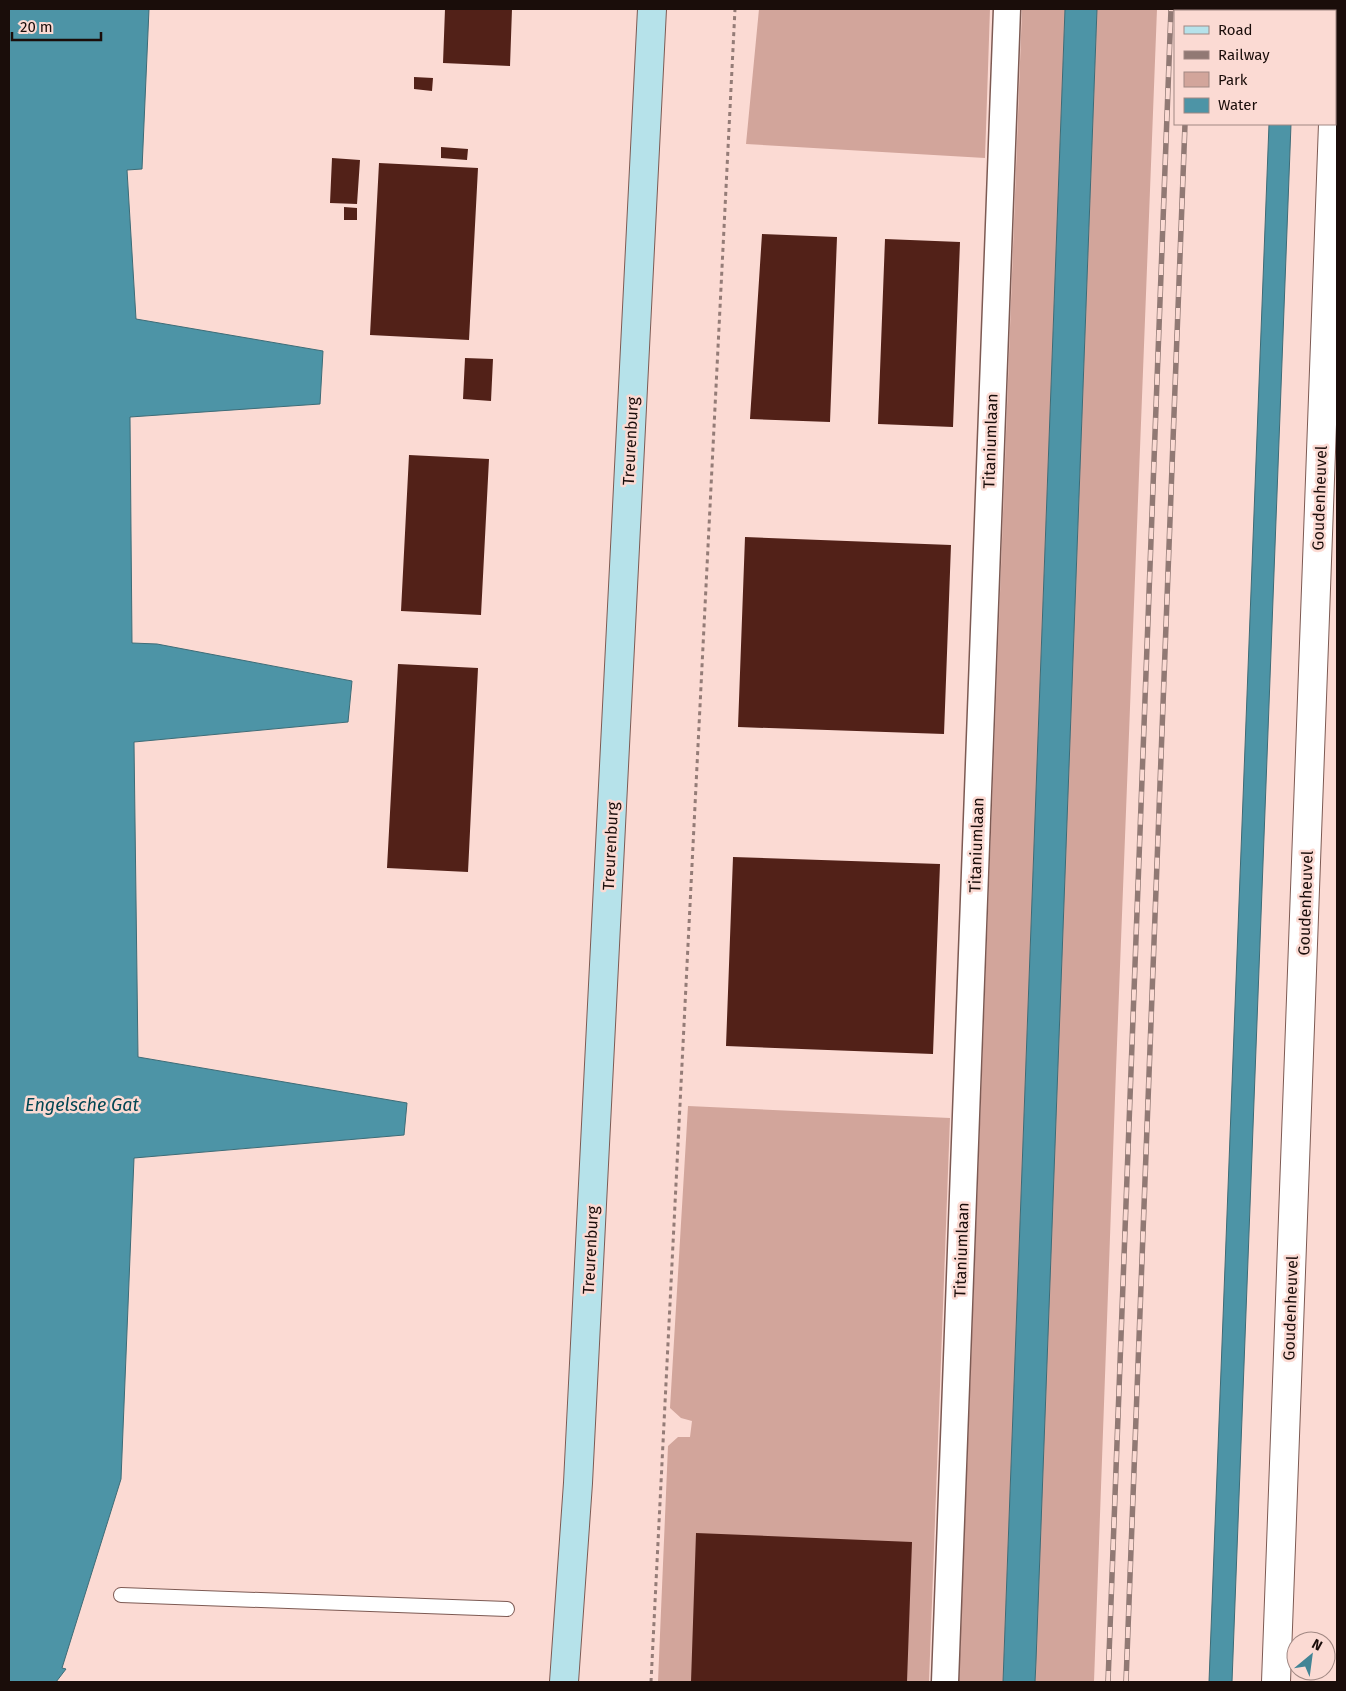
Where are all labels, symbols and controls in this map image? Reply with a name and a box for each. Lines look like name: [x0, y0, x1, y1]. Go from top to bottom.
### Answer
scale bar: [12, 10, 101, 42]
legend: [1174, 10, 1336, 125]
text: 20 m: [20, 18, 53, 36]
text: Road: [1218, 21, 1253, 39]
text: Railway: [1218, 46, 1270, 64]
text: Park: [1218, 71, 1248, 89]
text: Water: [1218, 96, 1257, 114]
street label: Titaniumlaan: [979, 393, 1002, 489]
street label: Treurenburg: [619, 396, 642, 486]
street label: Goudenheuvel: [1308, 445, 1331, 551]
street label: Titaniumlaan: [965, 797, 988, 893]
street label: Treurenburg: [599, 801, 622, 891]
street label: Goudenheuvel: [1294, 850, 1317, 956]
water label: Engelsche Gat: [25, 1094, 140, 1116]
street label: Titaniumlaan: [950, 1202, 973, 1298]
street label: Treurenburg: [579, 1205, 602, 1295]
street label: Goudenheuvel: [1279, 1255, 1302, 1361]
north arrow: [1286, 1631, 1336, 1681]
text: N: [1309, 1635, 1325, 1655]

